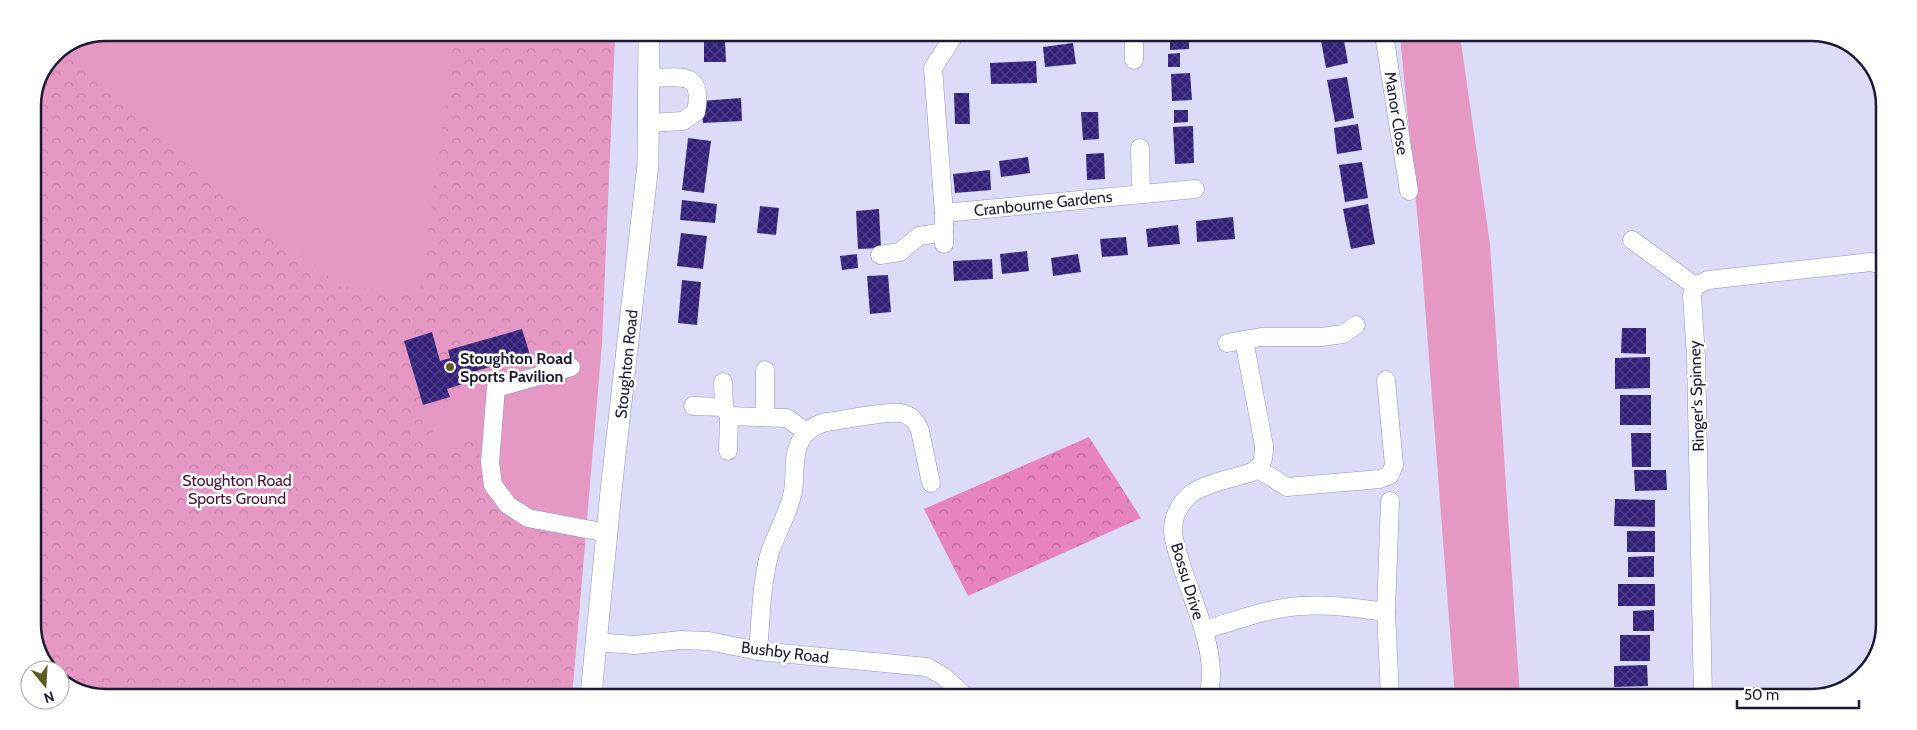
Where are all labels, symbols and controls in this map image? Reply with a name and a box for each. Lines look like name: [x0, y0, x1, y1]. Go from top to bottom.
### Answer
street label: Manor Close: [1381, 70, 1412, 156]
street label: Cranbourne Gardens: [973, 187, 1114, 220]
street label: Stoughton Road: [611, 309, 642, 420]
street label: Ringer's Spinney: [1685, 340, 1708, 452]
place label: Stoughton Road Sports Pavilion: [460, 349, 572, 386]
marker: Stoughton Road Sports Pavilion: [444, 361, 456, 373]
park label: Stoughton Road Sports Ground: [182, 471, 292, 508]
street label: Bossu Drive: [1167, 540, 1208, 622]
street label: Bushby Road: [740, 638, 830, 667]
north arrow: [20, 660, 70, 710]
scale bar: [1737, 678, 1860, 710]
text: 50 m: [1744, 686, 1779, 704]
text: N: [42, 687, 57, 707]

